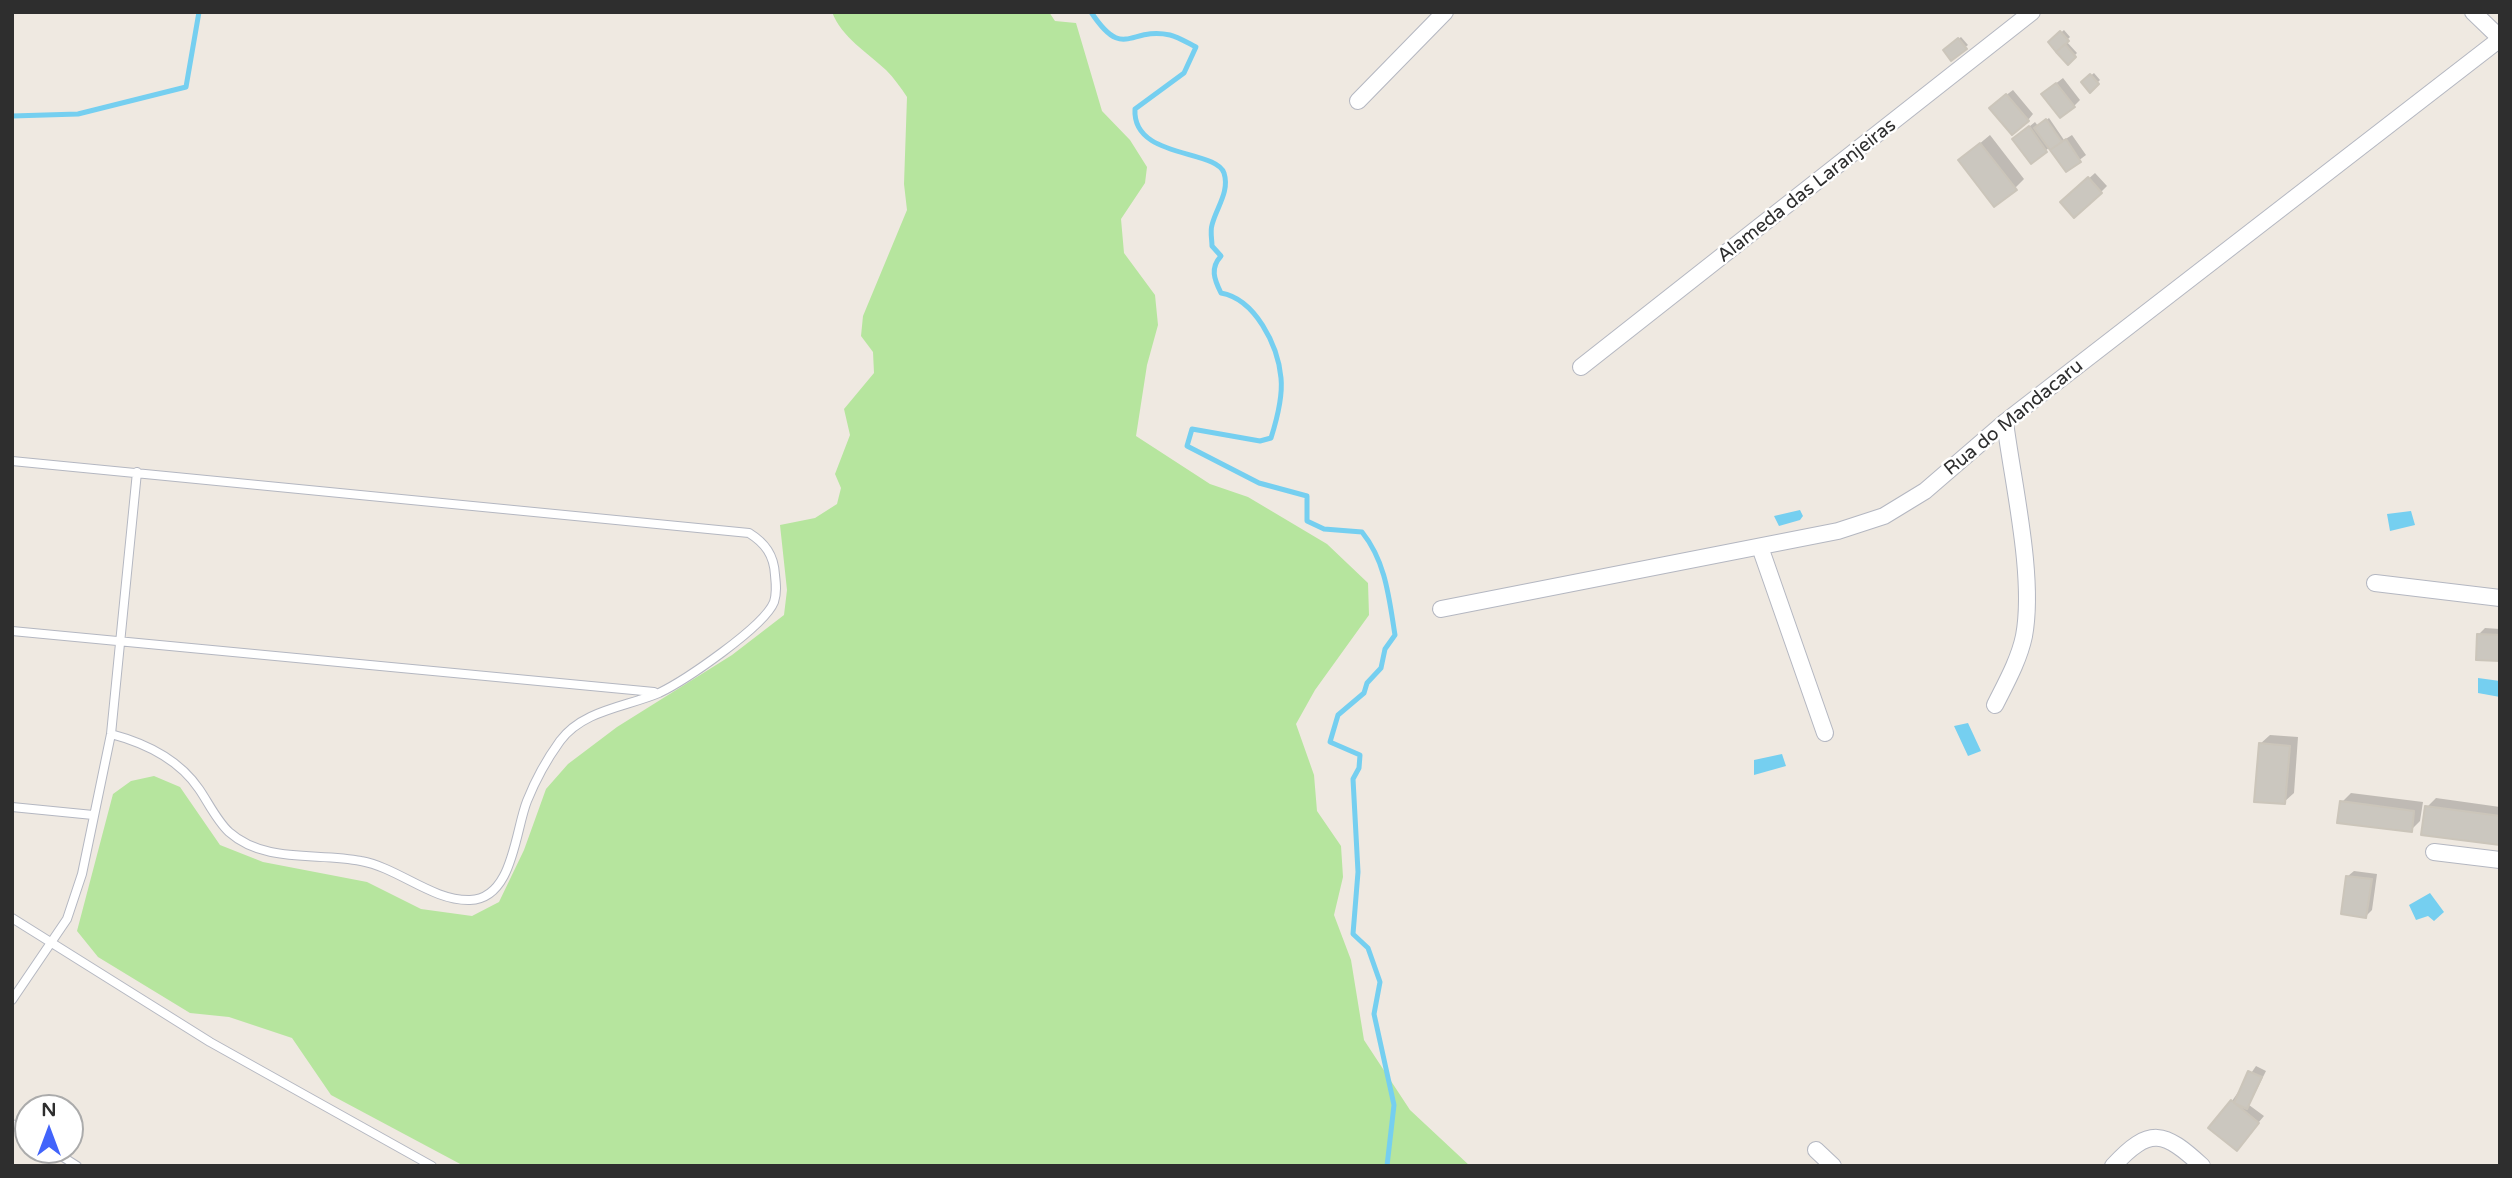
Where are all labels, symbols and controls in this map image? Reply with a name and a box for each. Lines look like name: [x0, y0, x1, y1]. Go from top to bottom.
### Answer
street label: Alameda das Laranjeiras: [1713, 114, 1901, 268]
street label: Rua do Mandacaru: [1940, 355, 2088, 481]
north arrow: [14, 1094, 84, 1164]
text: N: [41, 1099, 57, 1121]

